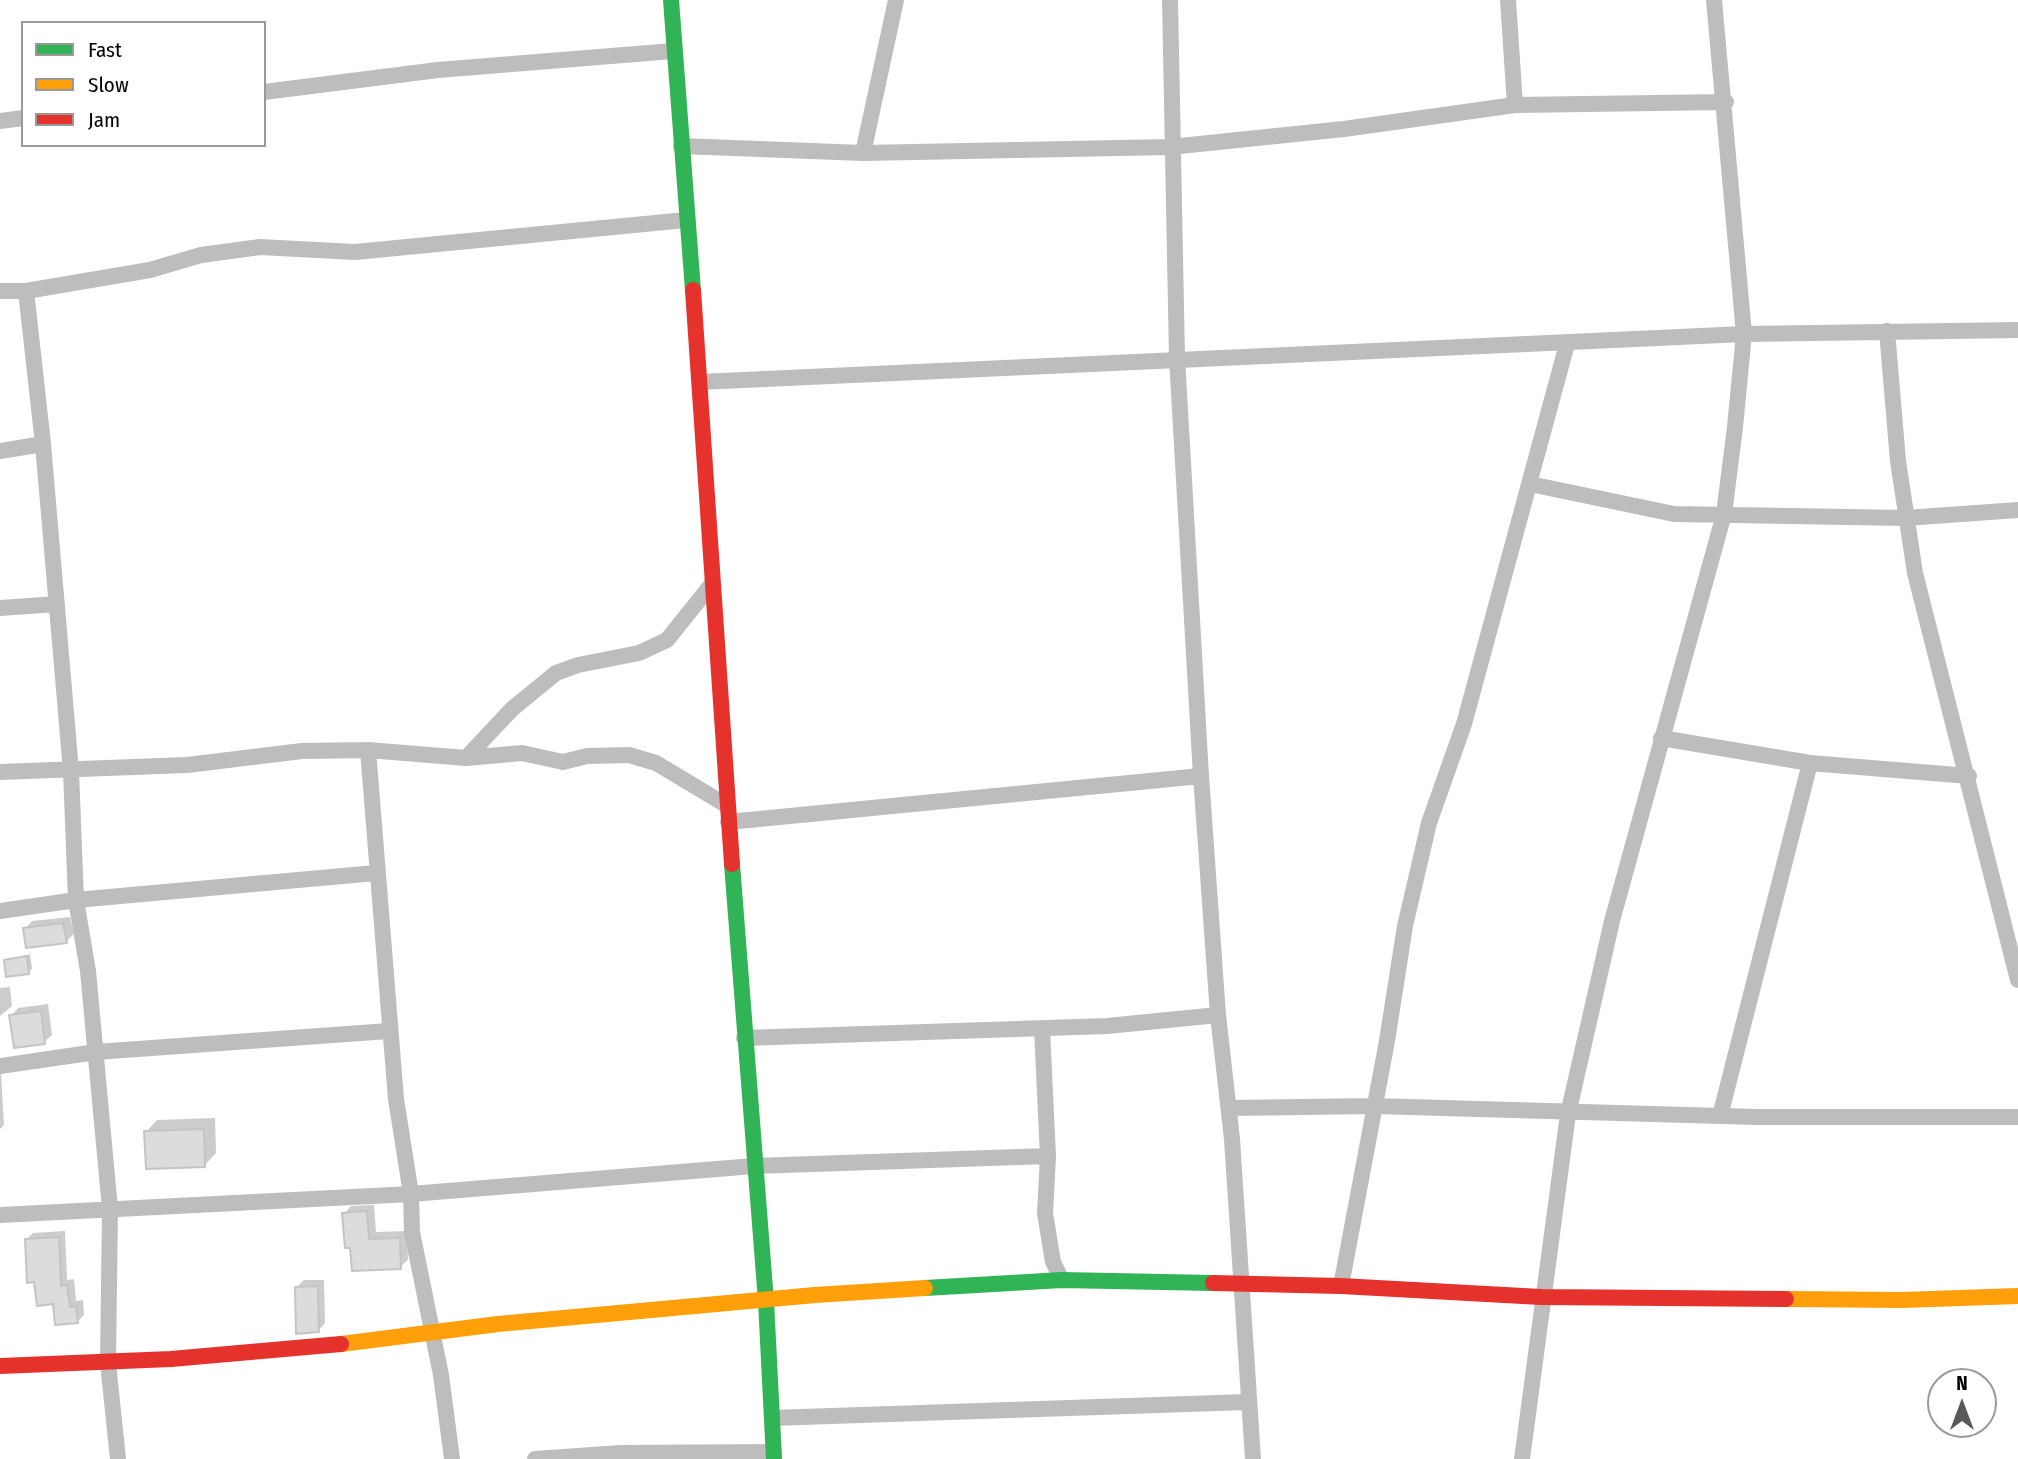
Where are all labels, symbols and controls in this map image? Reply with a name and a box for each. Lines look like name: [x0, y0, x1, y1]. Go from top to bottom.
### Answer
legend: [21, 21, 266, 147]
text: Fast: [88, 37, 122, 63]
text: Slow: [88, 72, 129, 98]
text: Jam: [88, 107, 120, 133]
north arrow: [1927, 1368, 1997, 1438]
text: N: [1956, 1372, 1968, 1395]

